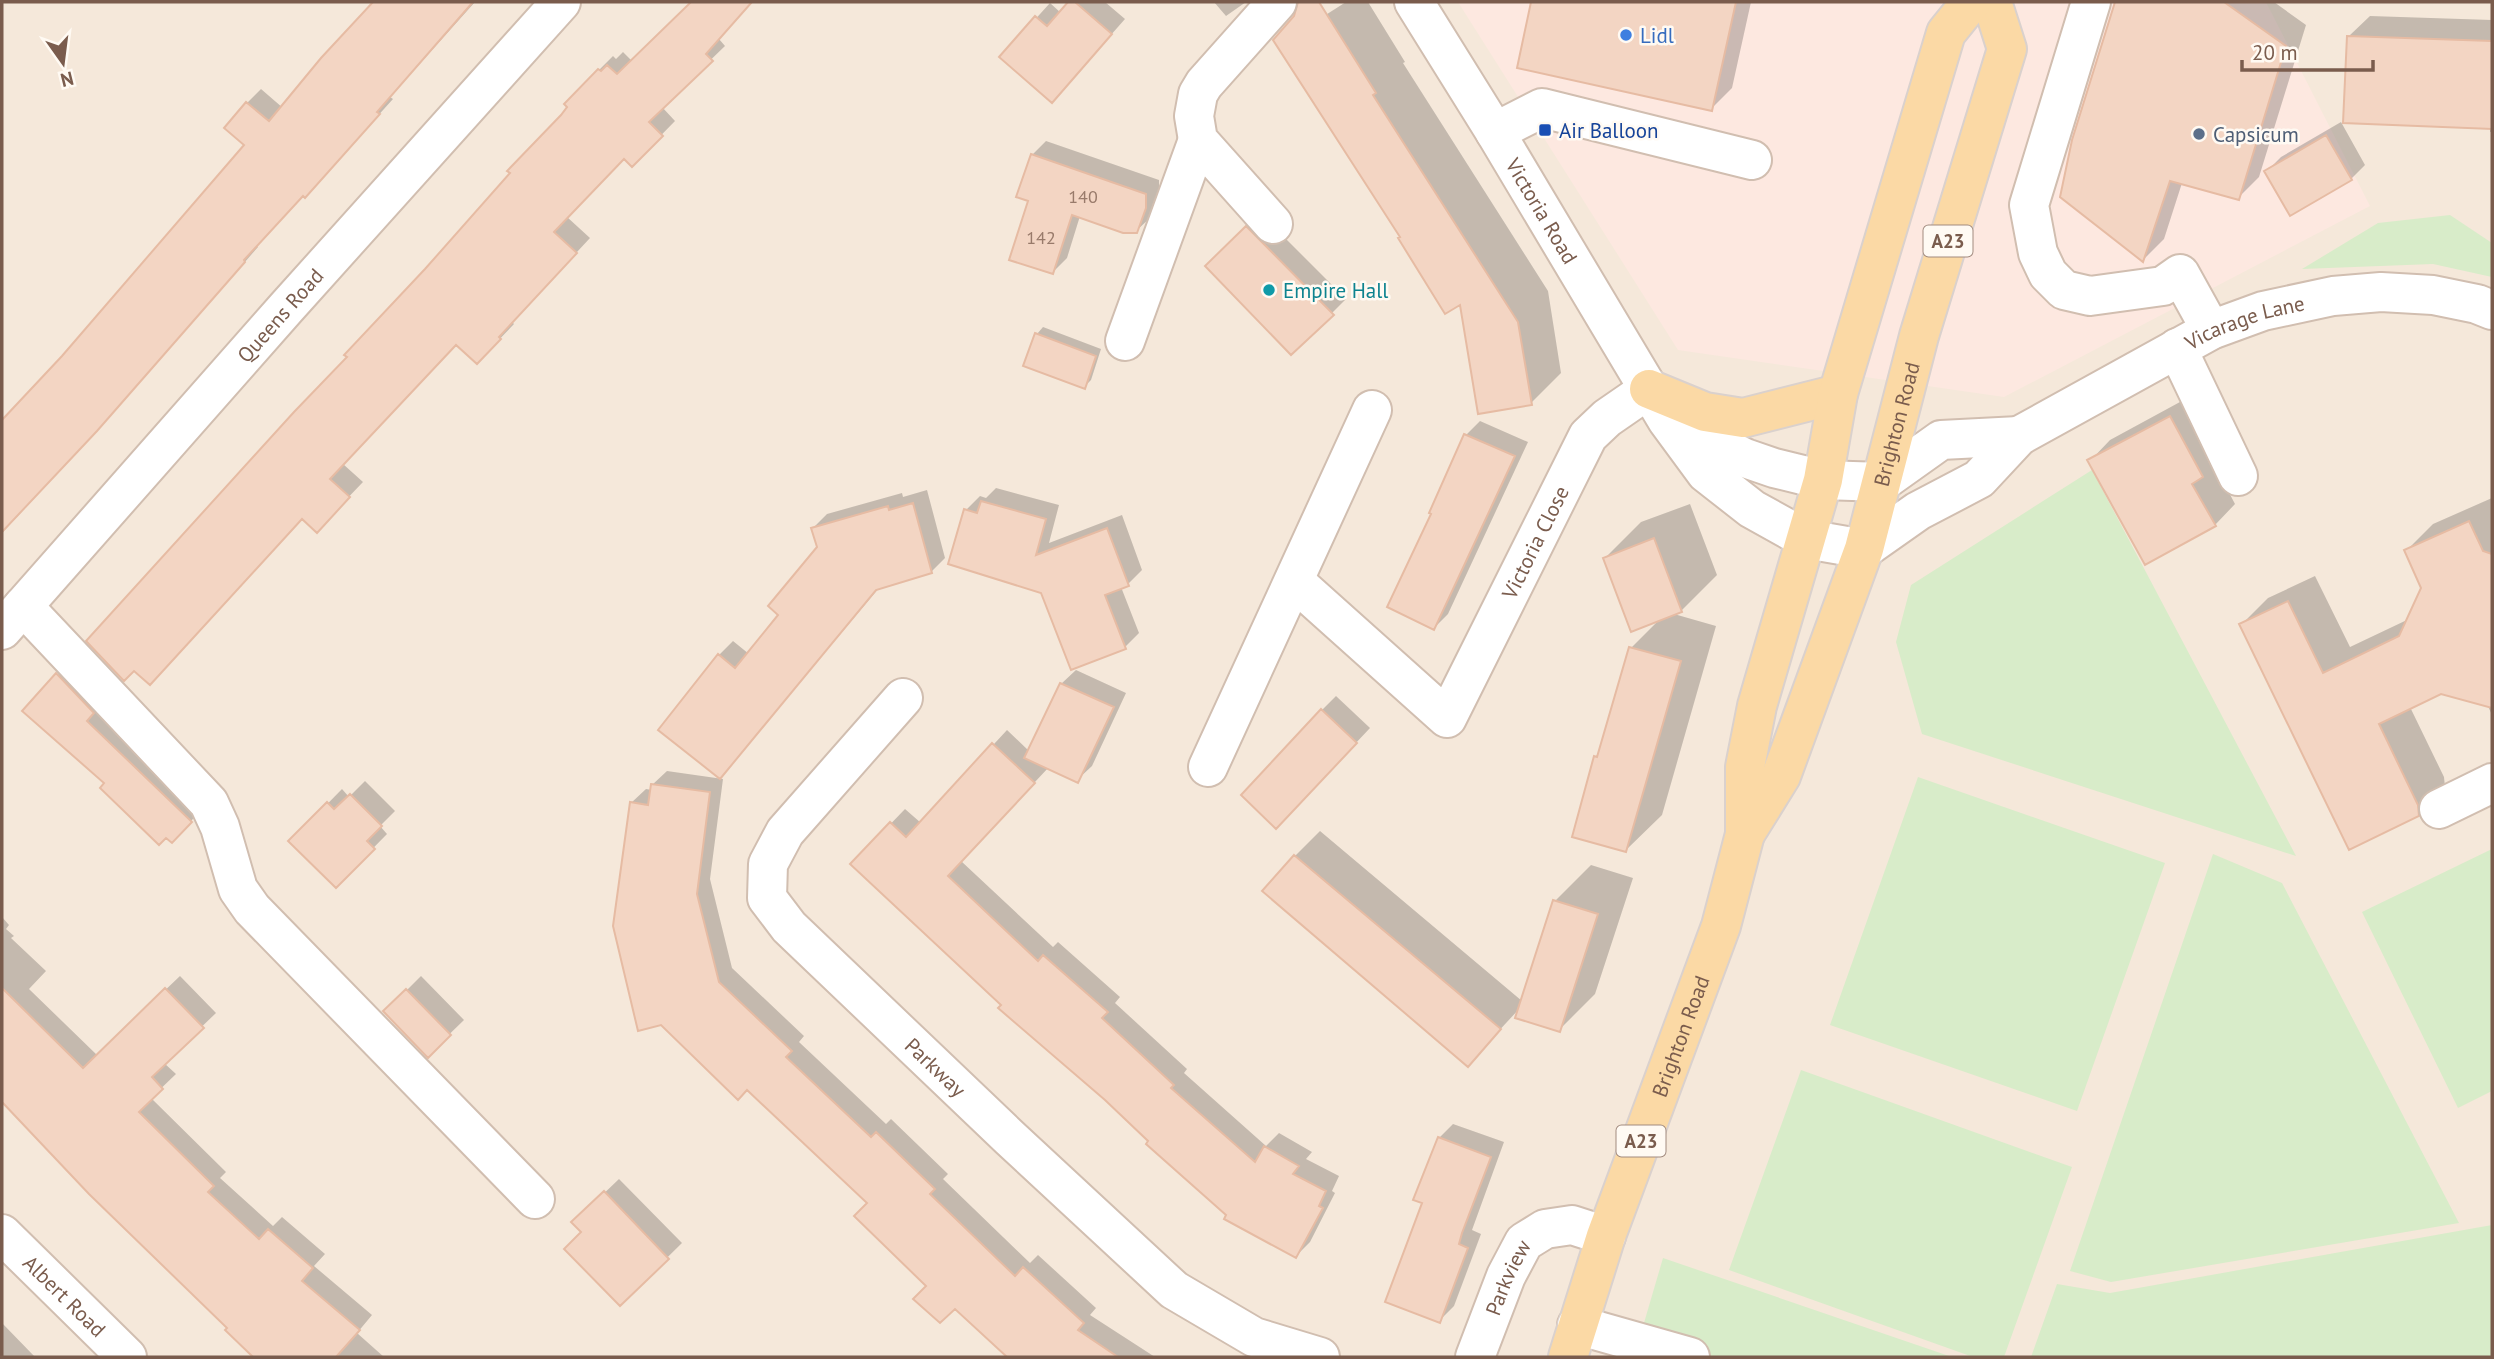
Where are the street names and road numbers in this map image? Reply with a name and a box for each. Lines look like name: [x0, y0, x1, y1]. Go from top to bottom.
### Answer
street label: Victoria Road: [1500, 152, 1584, 269]
road number: A23: [1924, 226, 1972, 256]
street label: Queens Road: [231, 262, 329, 368]
street label: Vicarage Lane: [2179, 289, 2307, 356]
street label: Brighton Road: [1867, 359, 1925, 489]
street label: Victoria Close: [1495, 481, 1575, 604]
street label: Brighton Road: [1645, 972, 1715, 1101]
street label: Parkway: [899, 1032, 972, 1103]
road number: A23: [1616, 1126, 1666, 1156]
street label: Parkview: [1479, 1234, 1537, 1319]
street label: Albert Road: [18, 1249, 112, 1342]

